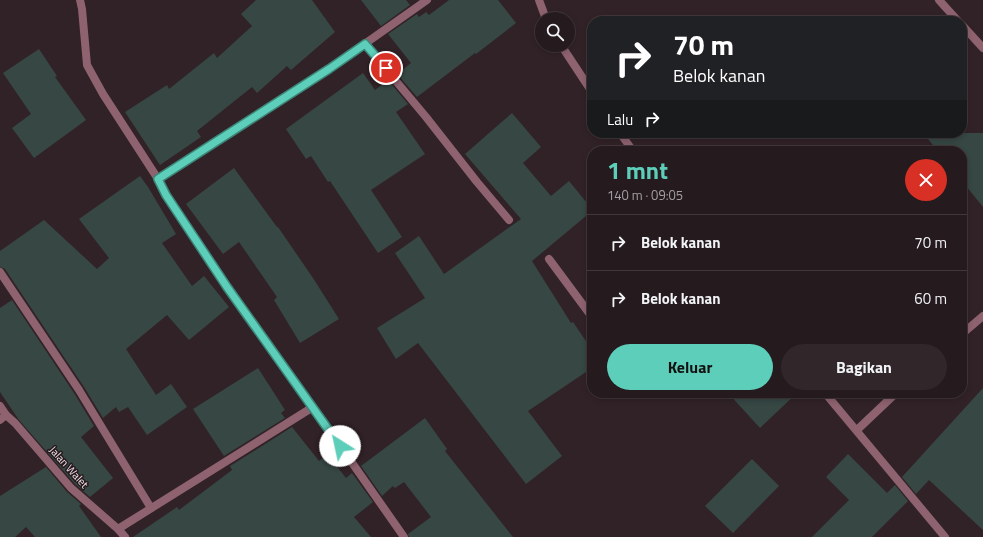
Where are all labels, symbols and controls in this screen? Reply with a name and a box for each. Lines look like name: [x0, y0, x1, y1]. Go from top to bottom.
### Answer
map controls: [535, 12, 575, 52]
button: search: [535, 12, 575, 52]
text: 70 m: [673, 23, 734, 66]
icon: right: [607, 32, 659, 84]
pin: [369, 51, 403, 85]
icon: arrive: [375, 57, 397, 79]
text: Belok kanan: [673, 62, 765, 89]
text: Lalu: [607, 108, 633, 131]
icon: right: [641, 108, 663, 130]
text: 1 mnt: [607, 152, 668, 188]
button: close: [905, 159, 947, 201]
text: 140 m · 09:05: [607, 185, 683, 205]
text: Belok kanan: [641, 231, 721, 254]
text: 70 m: [914, 231, 947, 254]
icon: right: [607, 232, 629, 254]
text: Belok kanan: [641, 287, 721, 310]
text: 60 m: [914, 287, 947, 310]
icon: right: [607, 288, 629, 310]
button: Keluar: [607, 344, 773, 390]
button: Bagikan: [781, 344, 947, 390]
position arrow: [319, 425, 361, 467]
street label: Jalan Walet: [46, 442, 92, 492]

